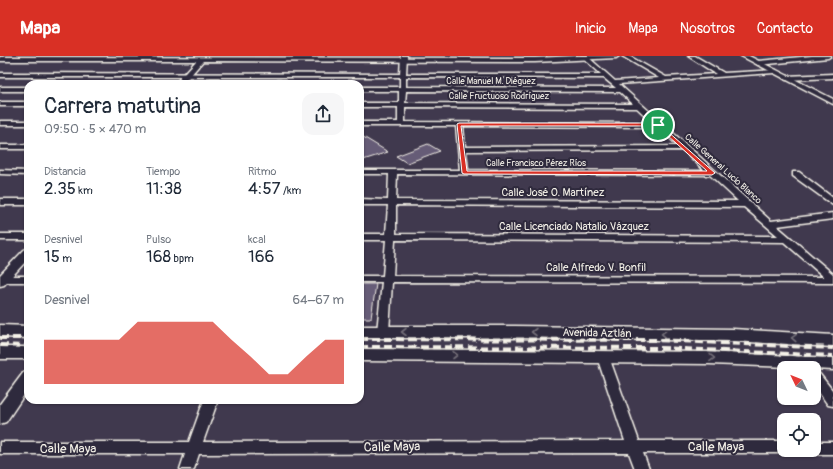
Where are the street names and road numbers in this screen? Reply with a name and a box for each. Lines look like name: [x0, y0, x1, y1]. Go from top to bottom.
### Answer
street label: Calle Manuel M. Diéguez: [446, 76, 536, 87]
street label: Calle Fructuoso Rodríguez: [449, 91, 549, 102]
street label: Calle General Lucio Blanco: [682, 131, 764, 207]
street label: Calle Francisco Pérez Ríos: [486, 158, 586, 169]
street label: Calle José O. Martínez: [502, 186, 605, 199]
street label: Calle Licenciado Natalio Vázquez: [499, 220, 649, 233]
street label: Calle Alfredo V. Bonfil: [546, 261, 646, 274]
street label: Avenida Aztlán: [562, 326, 632, 340]
street label: Calle Maya: [364, 439, 420, 455]
street label: Calle Maya: [688, 439, 744, 455]
street label: Calle Maya: [40, 441, 96, 457]

